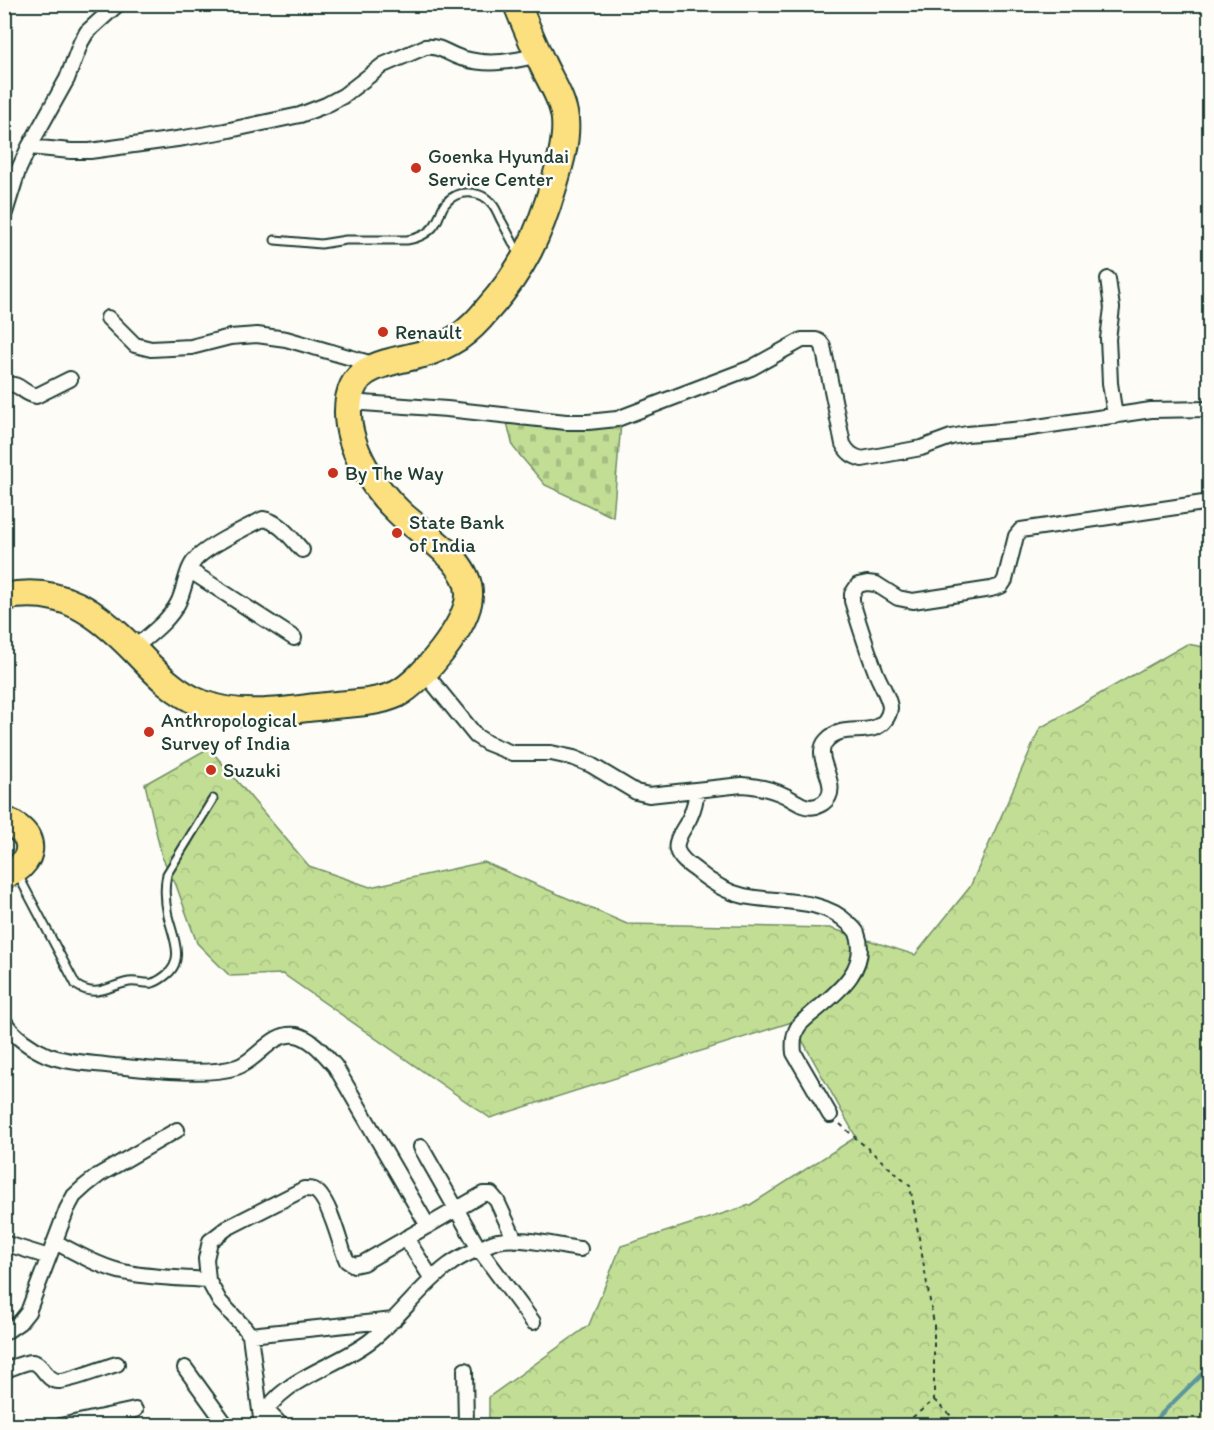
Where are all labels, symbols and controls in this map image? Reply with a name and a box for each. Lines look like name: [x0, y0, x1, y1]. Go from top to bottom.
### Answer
place label: Goenka Hyundai Service Center: [428, 144, 569, 191]
marker: Goenka Hyundai Service Center: [409, 161, 423, 175]
place label: Renault: [395, 320, 462, 344]
marker: Renault: [376, 325, 390, 339]
place label: By The Way: [345, 461, 444, 485]
marker: By The Way: [326, 466, 340, 480]
place label: State Bank of India: [409, 510, 505, 557]
marker: State Bank of India: [390, 526, 404, 540]
place label: Anthropological Survey of India: [161, 708, 298, 755]
marker: Anthropological Survey of India: [142, 725, 156, 739]
place label: Suzuki: [223, 758, 281, 782]
marker: Suzuki: [204, 763, 218, 777]

